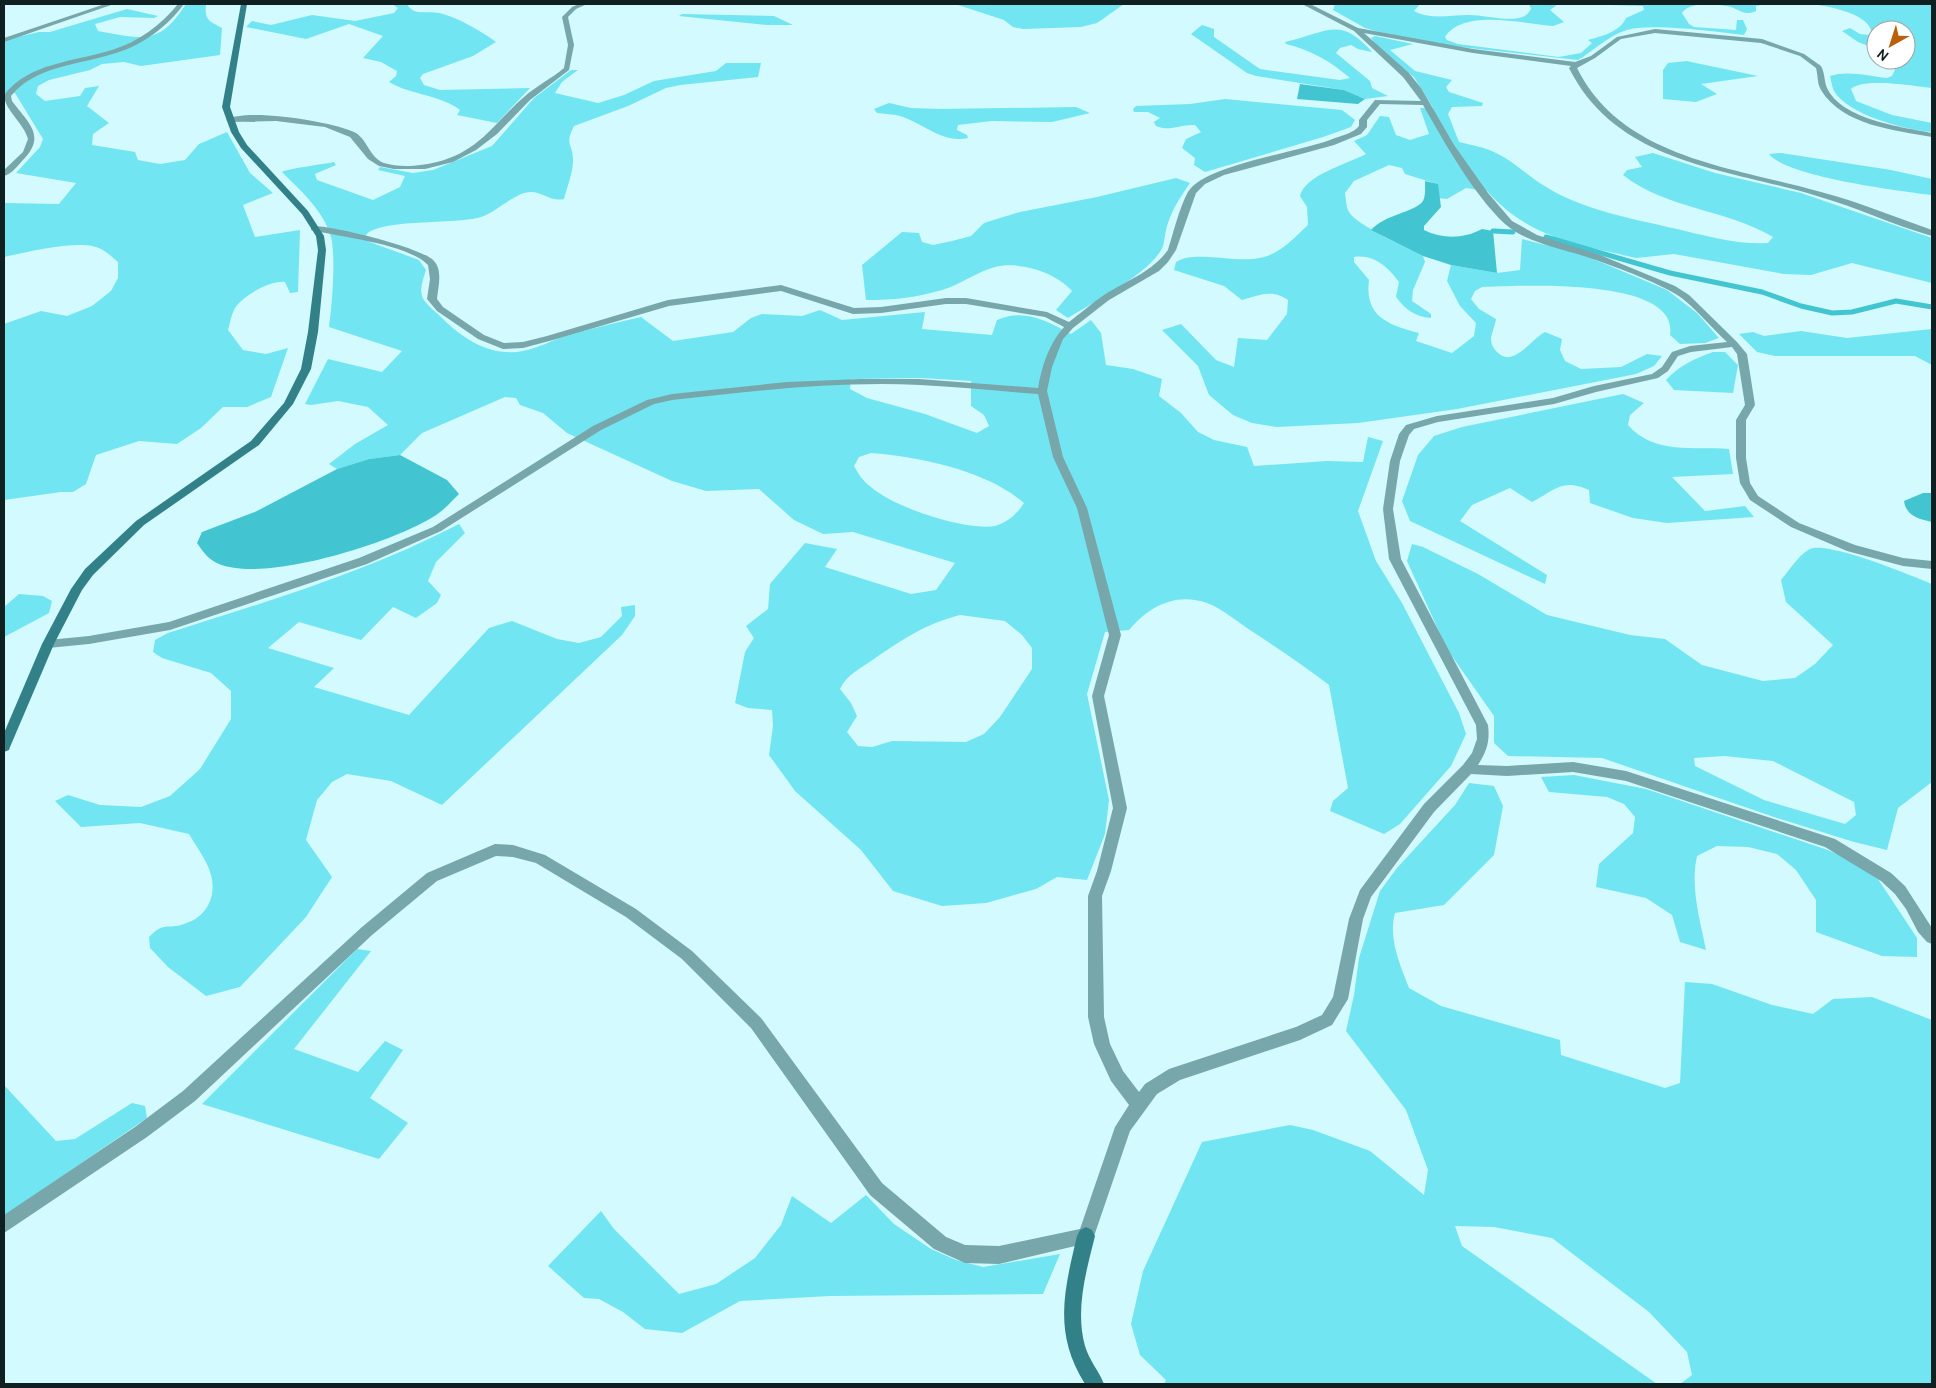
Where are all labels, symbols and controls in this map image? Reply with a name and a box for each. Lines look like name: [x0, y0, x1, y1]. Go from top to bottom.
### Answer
north arrow: [1866, 20, 1916, 70]
text: N: [1873, 45, 1892, 65]

